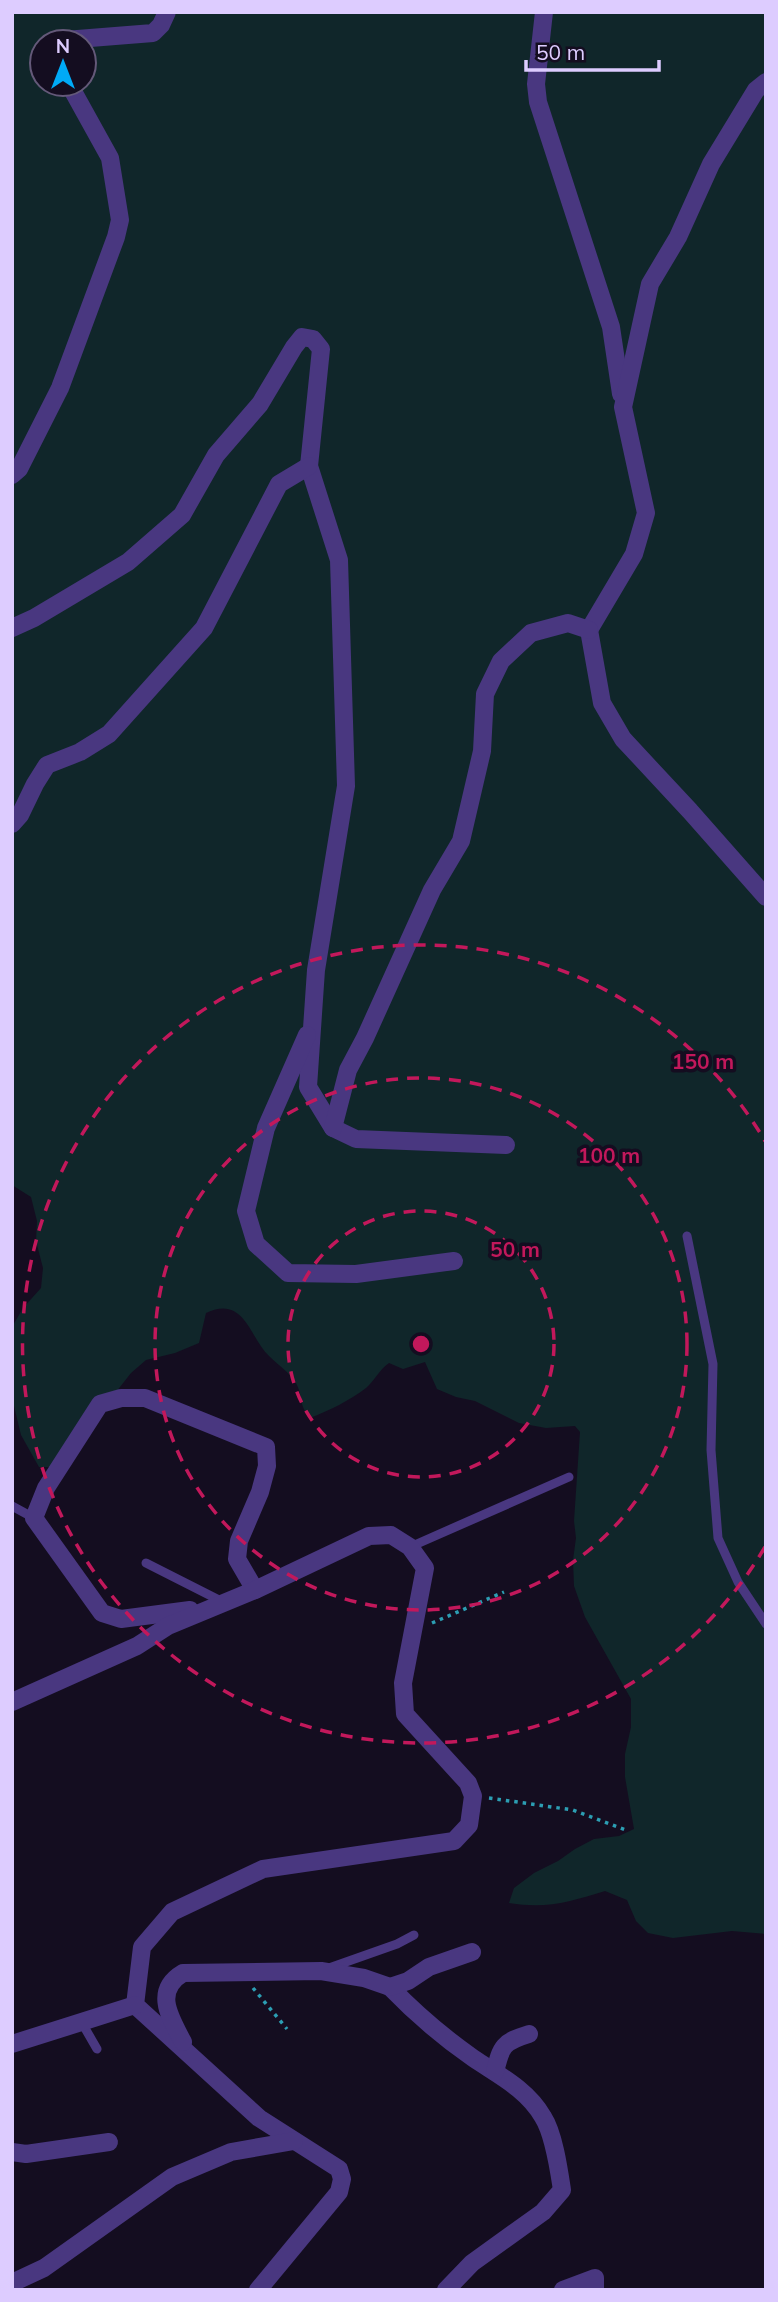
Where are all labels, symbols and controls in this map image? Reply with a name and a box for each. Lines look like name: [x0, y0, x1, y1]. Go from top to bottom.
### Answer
north arrow: [28, 28, 98, 98]
scale bar: [526, 28, 659, 72]
text: N: [56, 34, 70, 58]
text: 50 m: [536, 39, 585, 65]
text: 150 m: [672, 1048, 734, 1074]
text: 100 m: [578, 1142, 640, 1168]
text: 50 m: [490, 1236, 540, 1262]
centre of rings: [409, 1332, 433, 1356]

